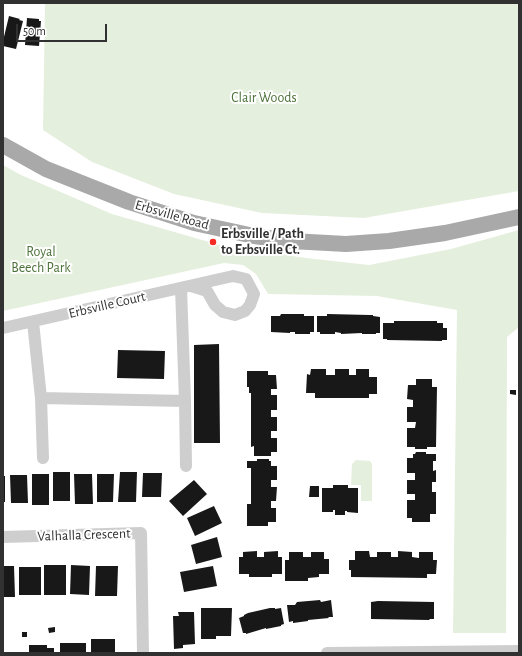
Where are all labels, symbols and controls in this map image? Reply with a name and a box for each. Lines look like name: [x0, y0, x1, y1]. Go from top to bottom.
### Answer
scale bar: [18, 16, 109, 42]
text: 50 m: [23, 25, 46, 37]
park label: Clair Woods: [231, 90, 297, 106]
street label: Erbsville Road: [133, 196, 211, 234]
place label: Erbsville / Path to Erbsville Ct.: [221, 226, 304, 258]
marker: Erbsville / Path to Erbsville Ct.: [208, 237, 218, 247]
park label: Royal Beech Park: [11, 244, 71, 276]
street label: Erbsville Court: [67, 288, 147, 322]
street label: Valhalla Crescent: [37, 525, 131, 545]

